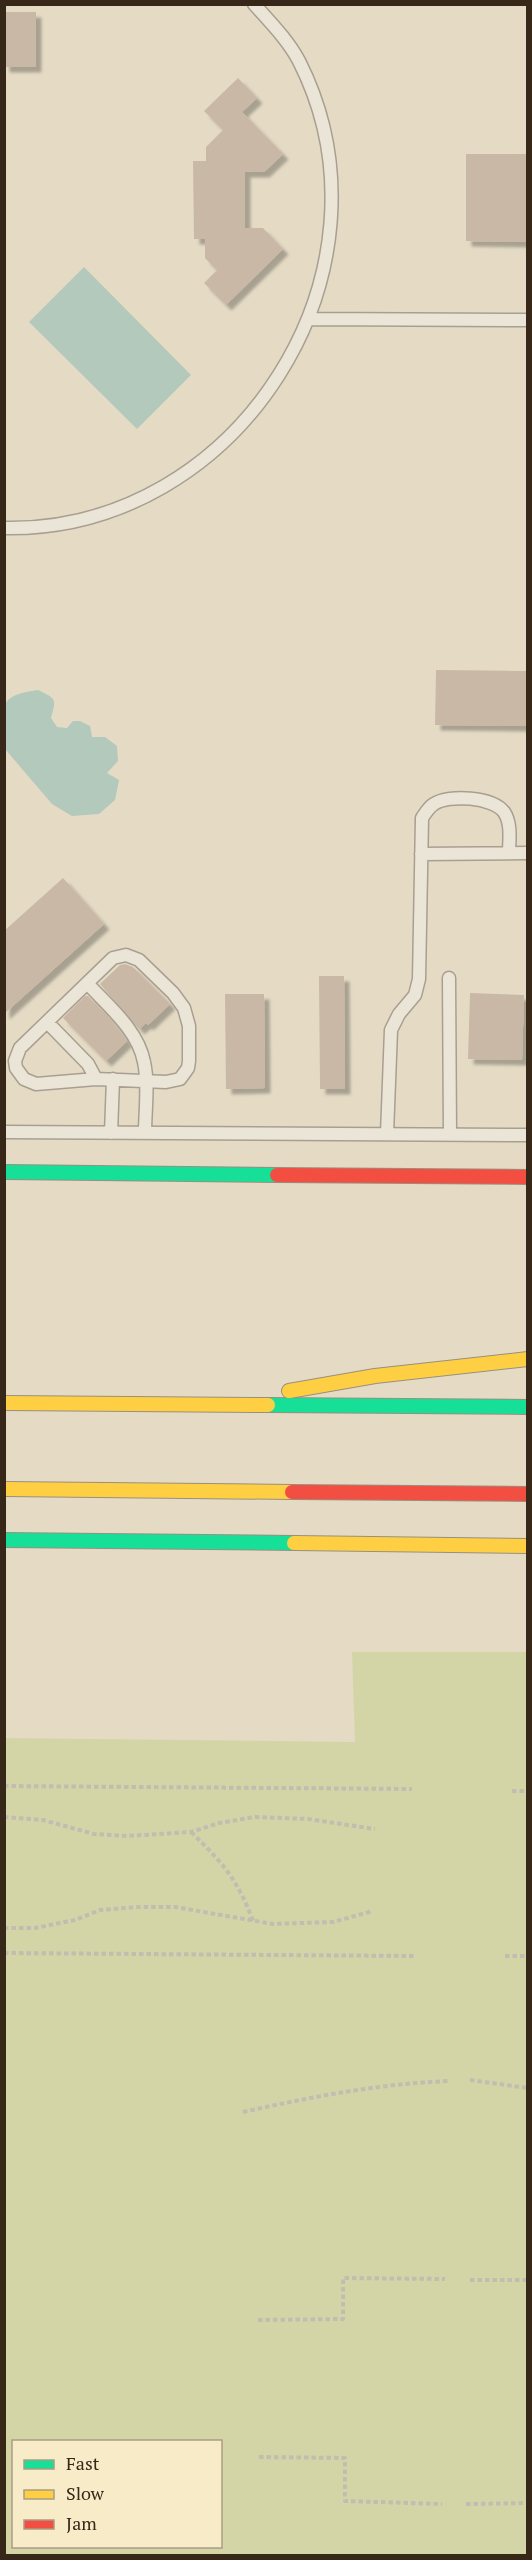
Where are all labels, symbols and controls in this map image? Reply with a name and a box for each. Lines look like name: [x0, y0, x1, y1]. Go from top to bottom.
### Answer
legend: [12, 2440, 222, 2548]
text: Fast: [66, 2451, 100, 2475]
text: Slow: [66, 2481, 105, 2505]
text: Jam: [66, 2511, 97, 2535]

